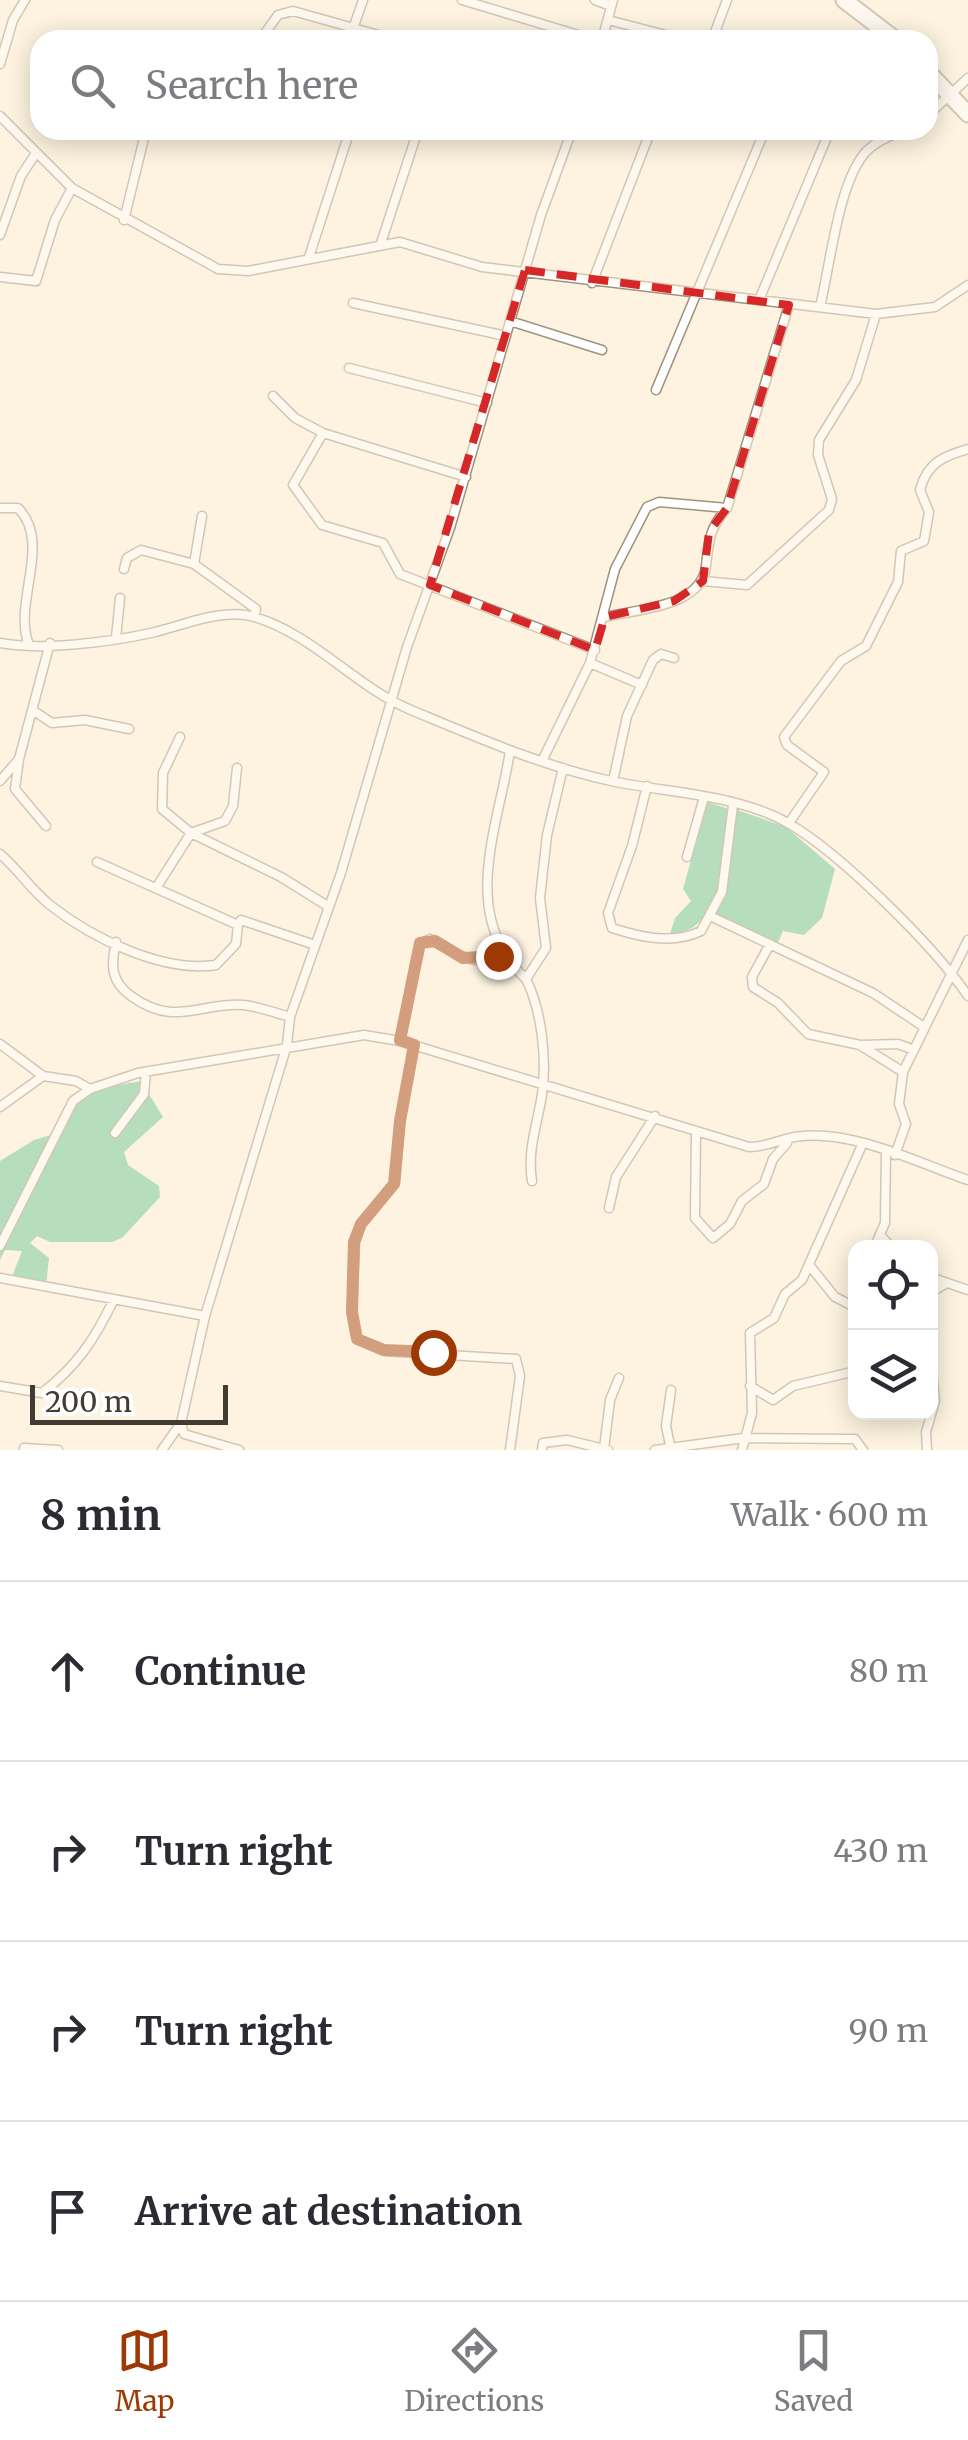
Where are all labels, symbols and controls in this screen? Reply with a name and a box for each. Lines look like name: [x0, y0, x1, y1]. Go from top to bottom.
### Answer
search box: [30, 30, 938, 140]
icon: search: [65, 58, 120, 113]
text: Search here: [145, 62, 358, 109]
route end: [476, 934, 522, 980]
map controls: [848, 1240, 938, 1420]
button: locate: [848, 1240, 938, 1330]
route start: [411, 1330, 457, 1376]
button: layers: [848, 1330, 938, 1420]
scale bar: [30, 1380, 228, 1424]
text: 200 m: [45, 1384, 132, 1420]
text: 8 min: [40, 1489, 161, 1541]
text: Walk · 600 m: [731, 1495, 928, 1535]
icon: ahead: [40, 1644, 95, 1699]
text: Continue: [135, 1648, 306, 1695]
text: 80 m: [849, 1651, 928, 1691]
icon: right: [40, 1824, 95, 1879]
text: Turn right: [135, 1828, 333, 1875]
text: 430 m: [833, 1831, 928, 1871]
icon: right: [40, 2004, 95, 2059]
text: Turn right: [135, 2008, 333, 2055]
text: 90 m: [849, 2011, 928, 2051]
icon: arrive: [40, 2184, 95, 2239]
text: Arrive at destination: [135, 2188, 522, 2235]
tab: Map: [115, 2323, 175, 2419]
tab: Directions: [404, 2323, 544, 2419]
tab: Saved: [774, 2323, 853, 2419]

